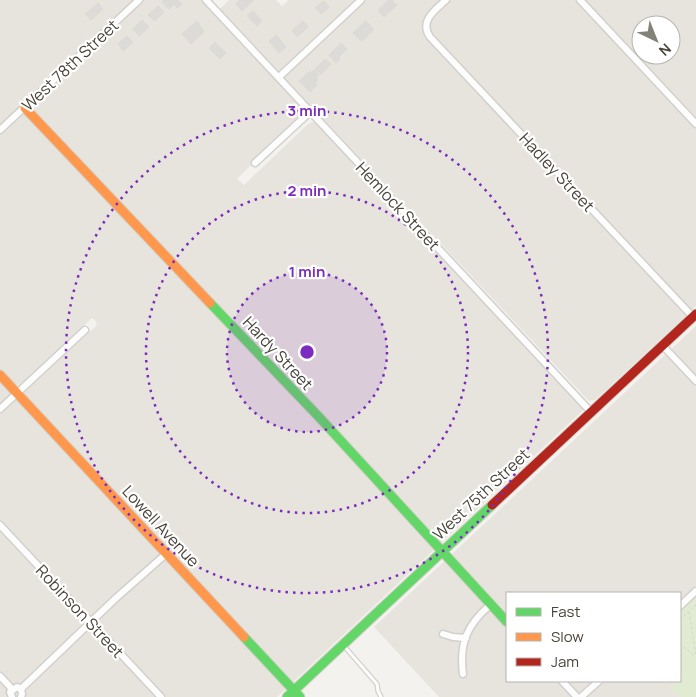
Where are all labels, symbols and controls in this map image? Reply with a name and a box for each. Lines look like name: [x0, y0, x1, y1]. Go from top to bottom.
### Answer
street label: West 78th Street: [17, 14, 123, 116]
north arrow: [631, 15, 681, 65]
text: N: [655, 39, 675, 60]
text: 3 min: [288, 100, 326, 121]
street label: Hadley Street: [515, 128, 599, 216]
street label: Hemlock Street: [351, 157, 445, 255]
text: 2 min: [287, 180, 327, 201]
text: 1 min: [289, 261, 325, 282]
street label: Hardy Street: [238, 311, 318, 395]
centre of rings: [298, 343, 316, 361]
street label: West 75th Street: [428, 443, 534, 545]
street label: Lowell Avenue: [117, 480, 205, 572]
street label: Robinson Street: [31, 560, 129, 662]
legend: [506, 592, 681, 682]
text: Fast: [551, 601, 580, 622]
text: Slow: [551, 626, 584, 647]
text: Jam: [551, 651, 579, 672]

